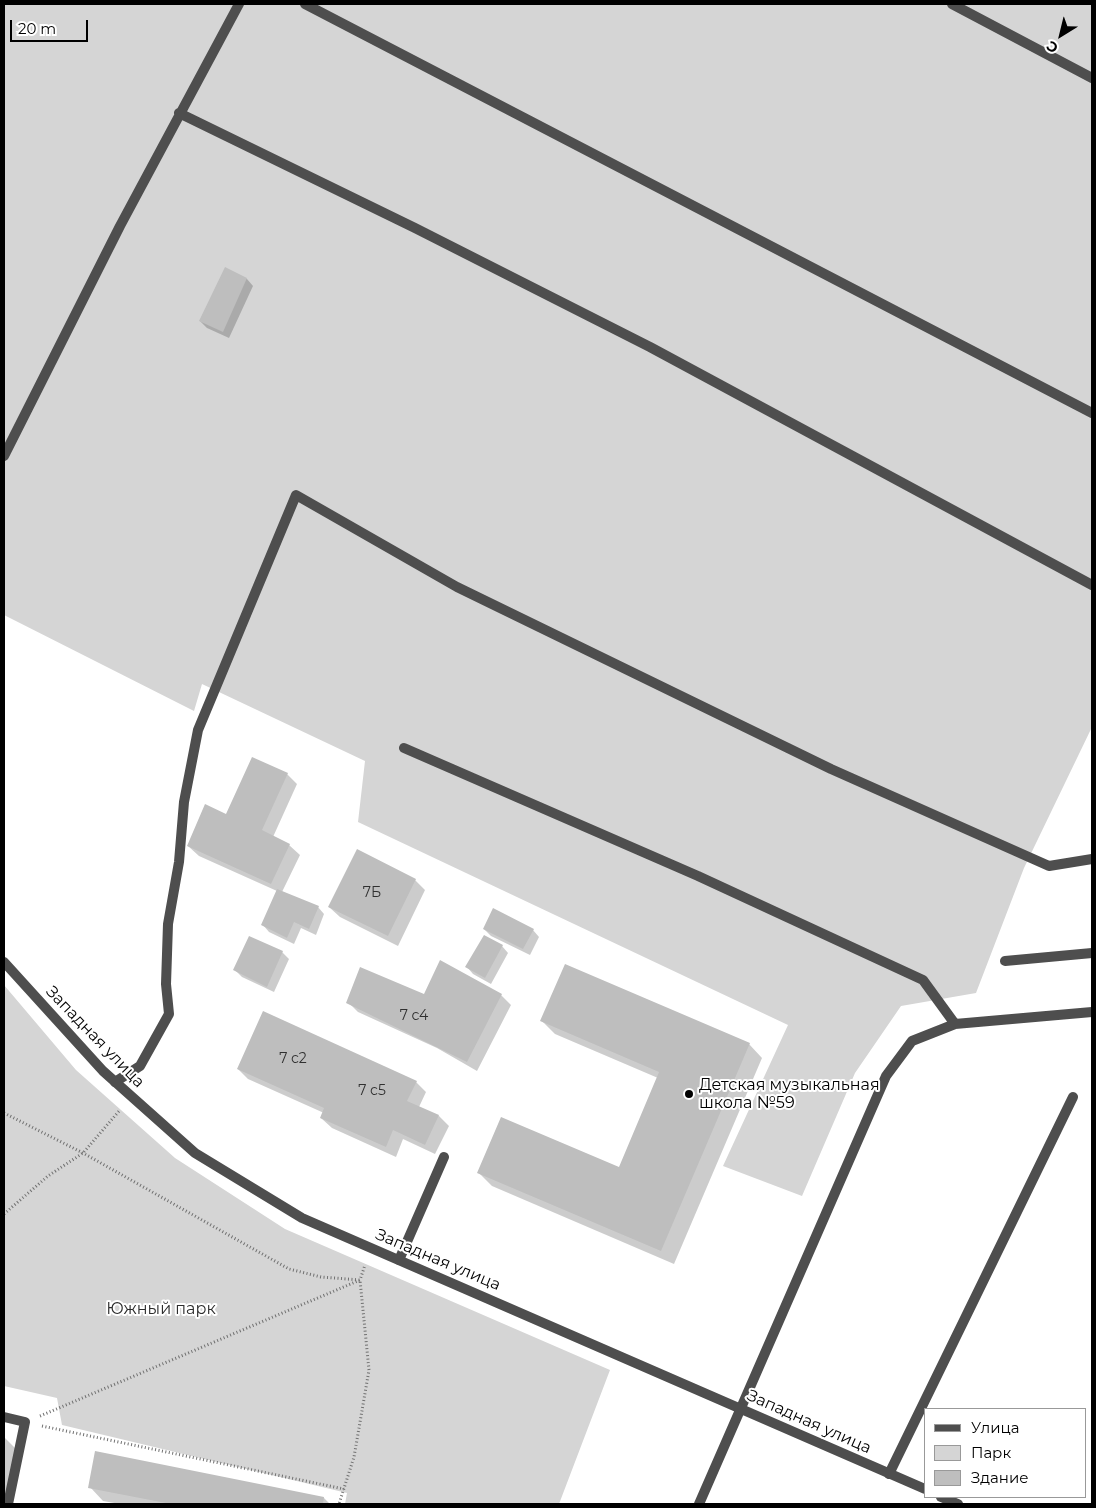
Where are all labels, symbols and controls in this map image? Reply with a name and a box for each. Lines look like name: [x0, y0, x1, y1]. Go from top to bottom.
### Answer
scale bar: [12, 10, 90, 42]
north arrow: [1036, 10, 1086, 60]
text: 20 m: [18, 19, 56, 38]
text: С: [1043, 37, 1062, 57]
house number: 7Б: [363, 885, 381, 901]
street label: Западная улица: [42, 982, 148, 1092]
house number: 7 с4: [400, 1008, 428, 1024]
house number: 7 с2: [279, 1051, 307, 1067]
place label: Детская музыкальная школа №59: [699, 1075, 880, 1113]
house number: 7 с5: [358, 1083, 386, 1099]
marker: Детская музыкальная школа №59: [683, 1088, 695, 1100]
street label: Западная улица: [373, 1225, 503, 1295]
park label: Южный парк: [106, 1299, 216, 1319]
street label: Западная улица: [744, 1386, 874, 1458]
legend: [924, 1408, 1086, 1498]
text: Улица: [971, 1418, 1019, 1437]
text: Парк: [971, 1443, 1011, 1462]
text: Здание: [971, 1468, 1029, 1487]

